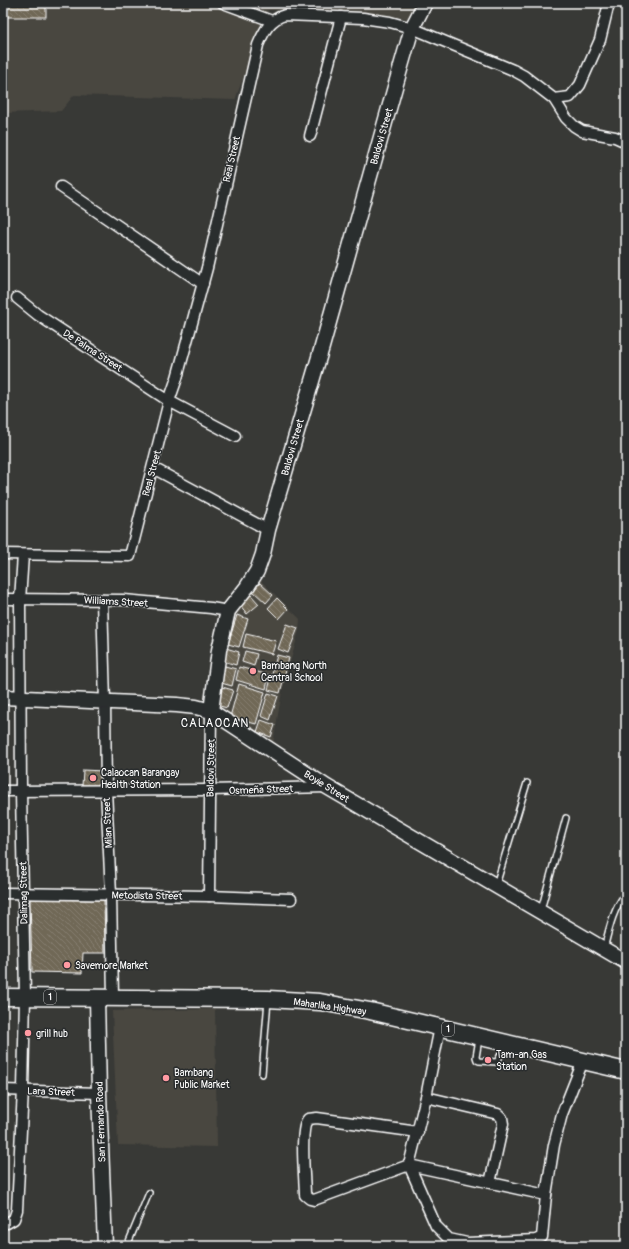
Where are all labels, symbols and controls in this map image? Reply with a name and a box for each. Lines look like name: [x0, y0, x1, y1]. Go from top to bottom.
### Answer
street label: Baldovi Street: [368, 106, 396, 166]
street label: Real Street: [221, 134, 243, 183]
street label: De Palma Street: [61, 327, 125, 375]
street label: Baldovi Street: [279, 417, 307, 477]
street label: Real Street: [140, 448, 164, 498]
street label: Williams Street: [84, 594, 149, 610]
place label: Bambang North Central School: [261, 660, 327, 684]
marker: Bambang North Central School: [248, 666, 258, 676]
district label: CALAOCAN: [181, 716, 249, 731]
street label: Baldovi Street: [204, 738, 218, 797]
place label: Calaocan Barangay Health Station: [101, 767, 180, 791]
street label: Boyie Street: [302, 768, 352, 806]
marker: Calaocan Barangay Health Station: [88, 773, 98, 783]
street label: Osmeña Street: [229, 783, 294, 797]
street label: Milan Street: [101, 796, 115, 849]
street label: Dalimag Street: [17, 861, 31, 924]
street label: Metodista Street: [112, 889, 183, 903]
marker: Savemore Market: [62, 960, 72, 970]
place label: Savemore Market: [75, 960, 149, 972]
road number: 1: [44, 990, 56, 1004]
street label: Maharlika Highway: [293, 996, 368, 1018]
road number: 1: [442, 1022, 454, 1036]
marker: grill hub: [23, 1028, 33, 1038]
place label: grill hub: [36, 1028, 68, 1040]
place label: Tam-an Gas Station: [496, 1049, 547, 1073]
marker: Tam-an Gas Station: [483, 1055, 493, 1065]
place label: Bambang Public Market: [174, 1067, 230, 1091]
marker: Bambang Public Market: [161, 1073, 171, 1083]
street label: San Fernando Road: [94, 1081, 108, 1163]
street label: Lara Street: [27, 1085, 76, 1099]

